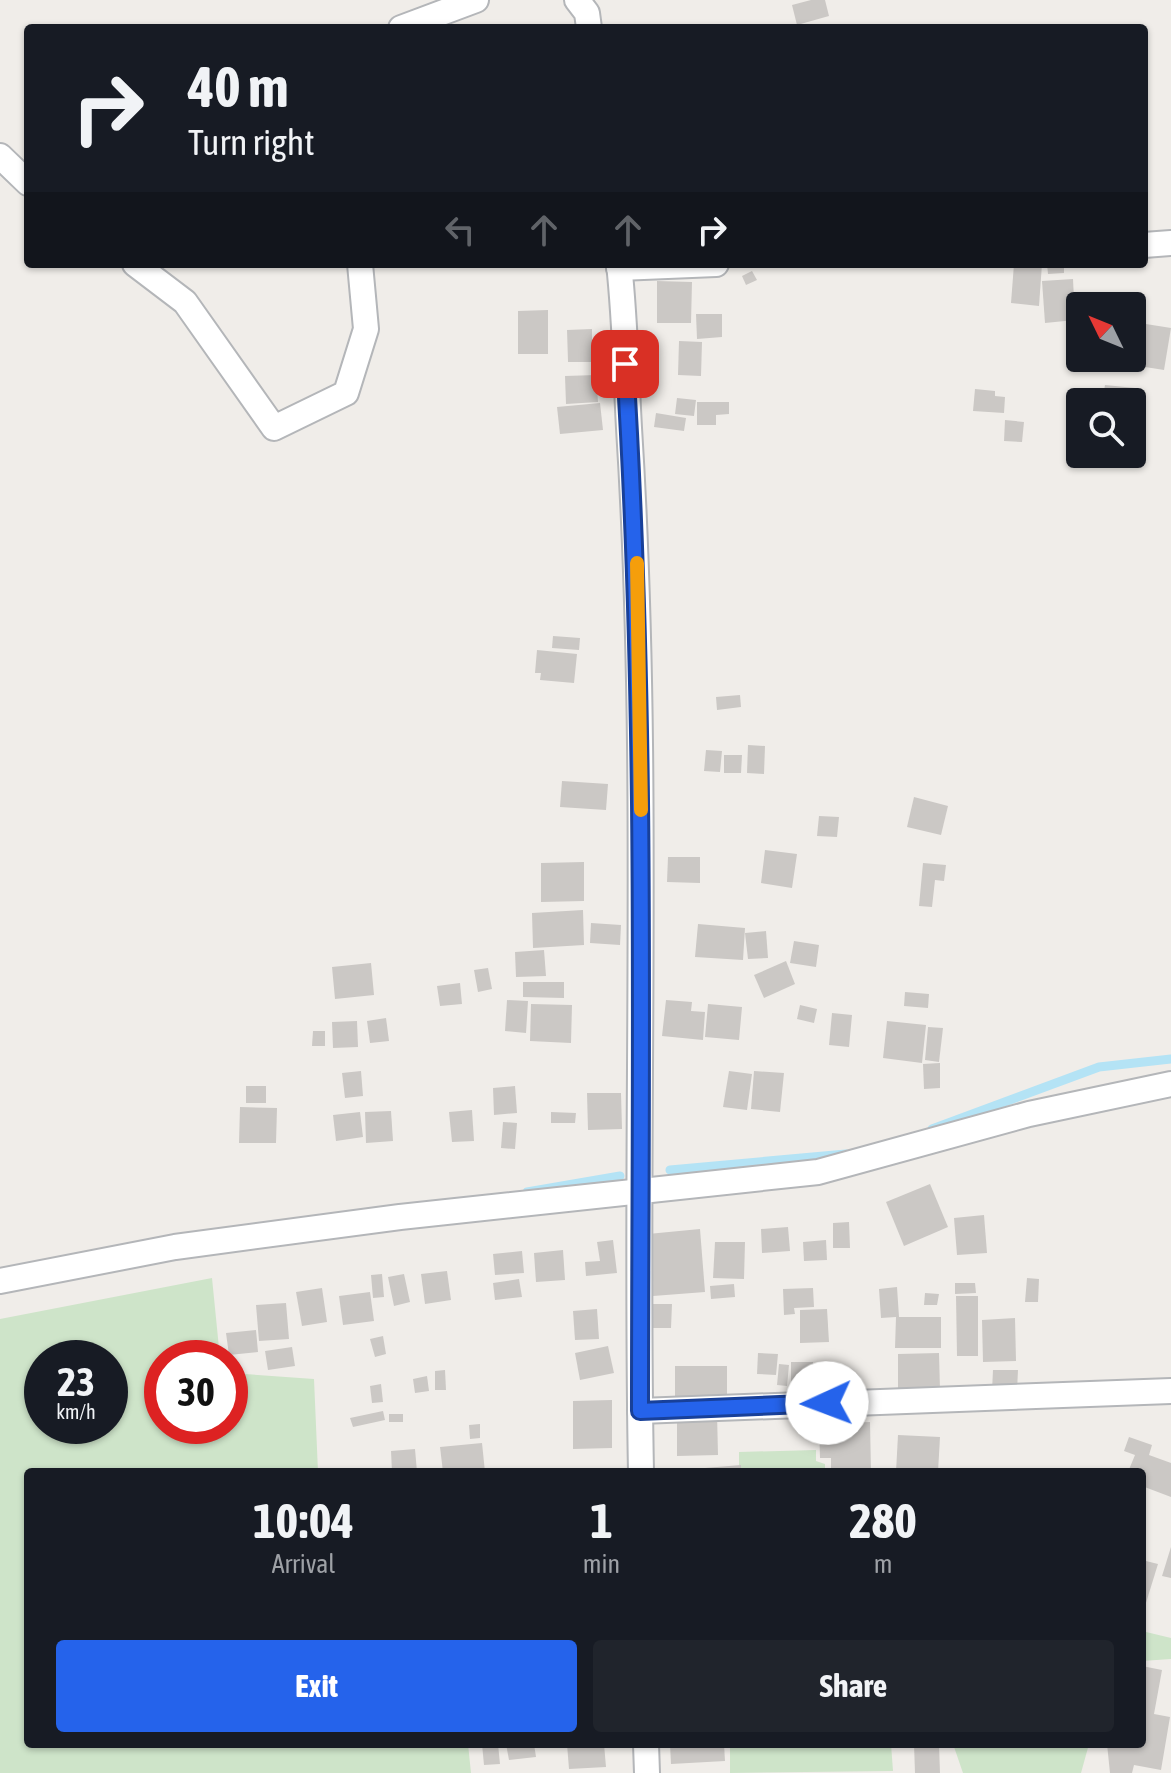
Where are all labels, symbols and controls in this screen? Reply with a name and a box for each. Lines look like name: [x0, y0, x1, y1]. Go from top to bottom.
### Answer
text: 40 m: [188, 55, 289, 119]
icon: right: [56, 56, 160, 160]
text: Turn right: [188, 121, 315, 163]
icon: left: [438, 208, 482, 252]
icon: ahead: [522, 208, 566, 252]
icon: ahead: [606, 208, 650, 252]
icon: right: [690, 208, 734, 252]
north arrow: [1066, 292, 1146, 372]
map controls: [1066, 292, 1146, 468]
pin: [591, 330, 659, 398]
icon: arrive: [603, 342, 647, 386]
button: search: [1066, 388, 1146, 468]
speed limit sign: 30: [144, 1340, 248, 1444]
text: 23: [57, 1359, 95, 1404]
position arrow: [785, 1361, 869, 1445]
text: km/h: [56, 1400, 96, 1423]
text: 10:04: [253, 1493, 354, 1548]
text: 1: [590, 1493, 613, 1548]
text: 280: [849, 1493, 917, 1548]
text: Arrival: [272, 1549, 335, 1579]
text: min: [583, 1549, 620, 1579]
text: m: [874, 1549, 892, 1579]
button: Exit: [56, 1640, 577, 1732]
button: Share: [593, 1640, 1114, 1732]

